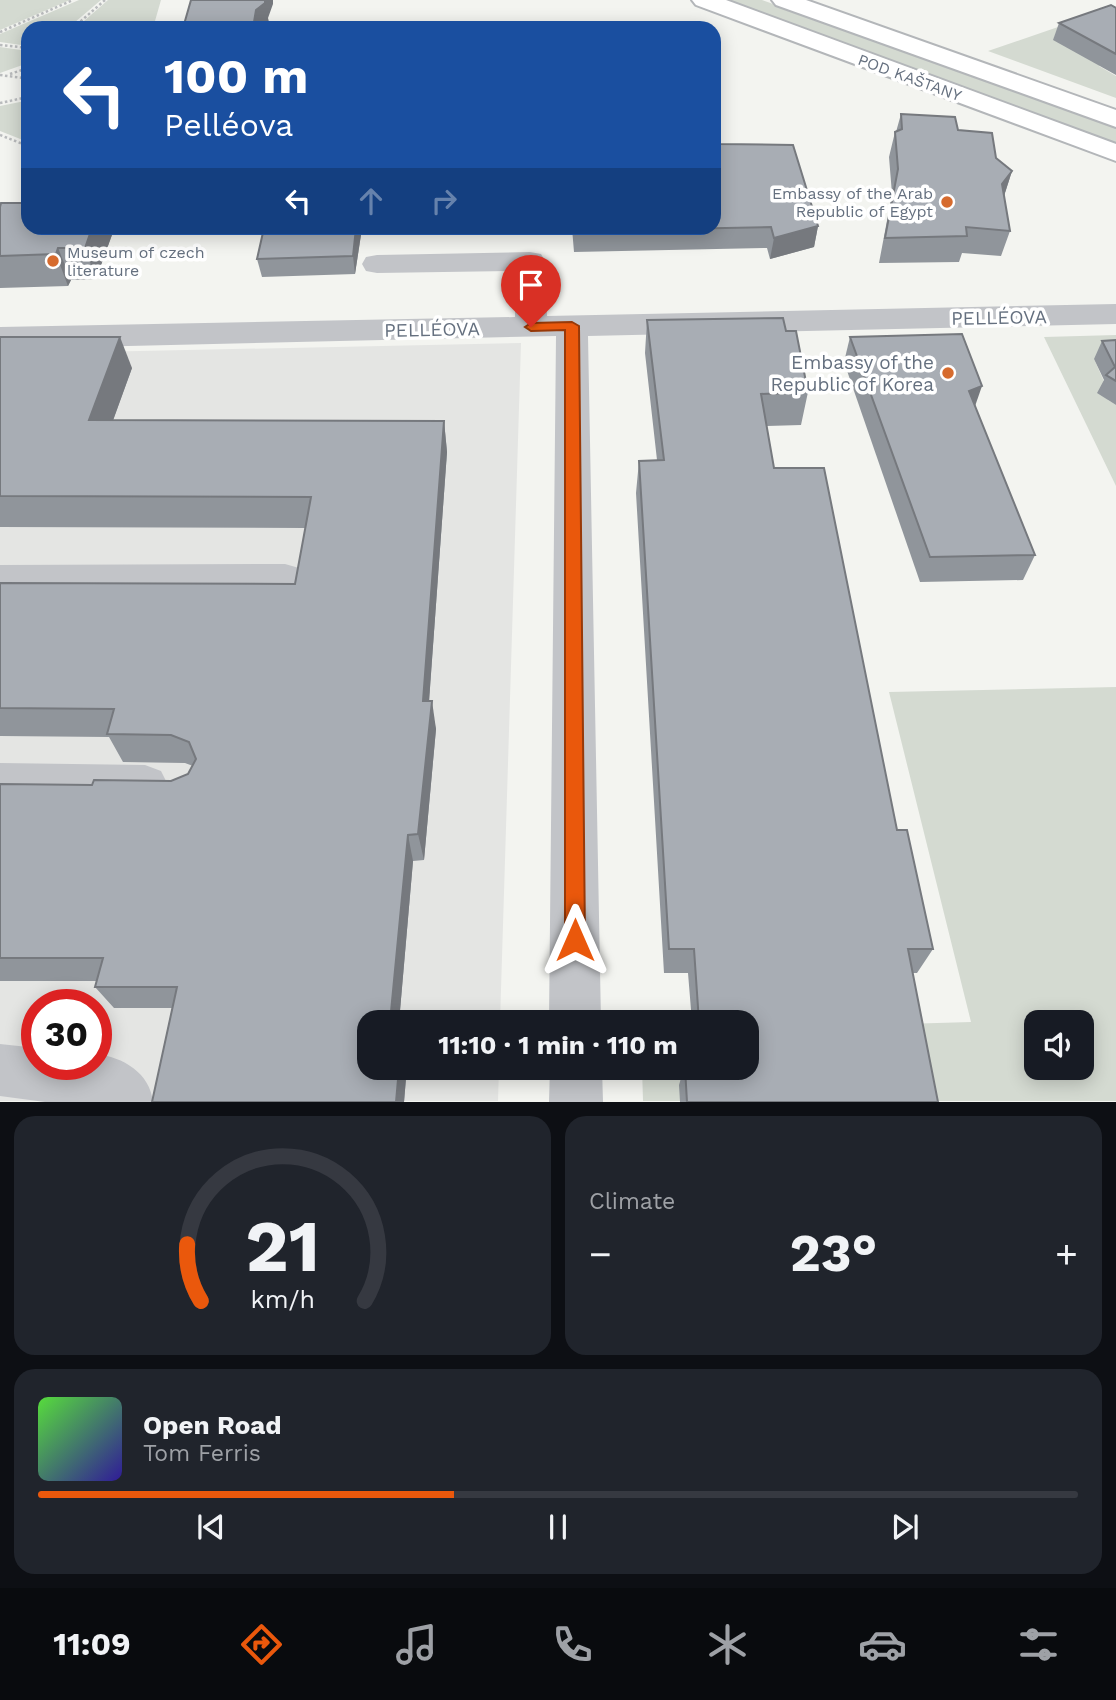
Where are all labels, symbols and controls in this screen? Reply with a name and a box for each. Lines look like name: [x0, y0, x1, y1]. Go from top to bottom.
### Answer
text: 100 m: [164, 47, 308, 105]
icon: left: [49, 49, 140, 140]
street label: POD KAŠTANY: [855, 50, 964, 105]
text: Pelléova: [164, 106, 293, 144]
icon: left: [279, 182, 317, 220]
icon: ahead: [352, 182, 390, 220]
icon: right: [425, 182, 463, 220]
place label: Embassy of the Arab Republic of Egypt: [772, 184, 933, 221]
marker: Embassy of the Arab Republic of Egypt: [939, 194, 955, 210]
place label: Museum of czech literature: [67, 243, 205, 280]
marker: Museum of czech literature: [45, 253, 61, 269]
pin: [501, 255, 561, 327]
icon: arrive: [512, 266, 550, 304]
street label: PELLÉOVA: [951, 305, 1048, 330]
street label: PELLÉOVA: [384, 317, 481, 342]
place label: Embassy of the Republic of Korea: [771, 351, 934, 396]
marker: Embassy of the Republic of Korea: [940, 365, 956, 381]
position arrow: [538, 903, 612, 977]
speed limit sign: 30: [21, 989, 112, 1080]
map controls: [1024, 1010, 1094, 1080]
button: sound: [1024, 1010, 1094, 1080]
text: 11:10 · 1 min · 110 m: [438, 1030, 678, 1060]
text: Climate: [589, 1188, 675, 1215]
text: 21: [245, 1204, 320, 1290]
text: 23°: [790, 1223, 877, 1284]
text: −: [589, 1232, 612, 1276]
text: +: [1055, 1232, 1078, 1276]
text: km/h: [250, 1285, 315, 1314]
text: Open Road: [143, 1410, 281, 1440]
text: Tom Ferris: [143, 1440, 261, 1467]
icon: previous: [192, 1508, 230, 1546]
icon: pause: [539, 1508, 577, 1546]
icon: next: [886, 1508, 924, 1546]
icon: directions: [237, 1620, 286, 1669]
icon: music: [392, 1620, 441, 1669]
icon: phone: [548, 1620, 597, 1669]
icon: climate: [703, 1620, 752, 1669]
icon: car: [858, 1620, 907, 1669]
icon: filters: [1014, 1620, 1063, 1669]
text: 11:09: [53, 1625, 131, 1663]

